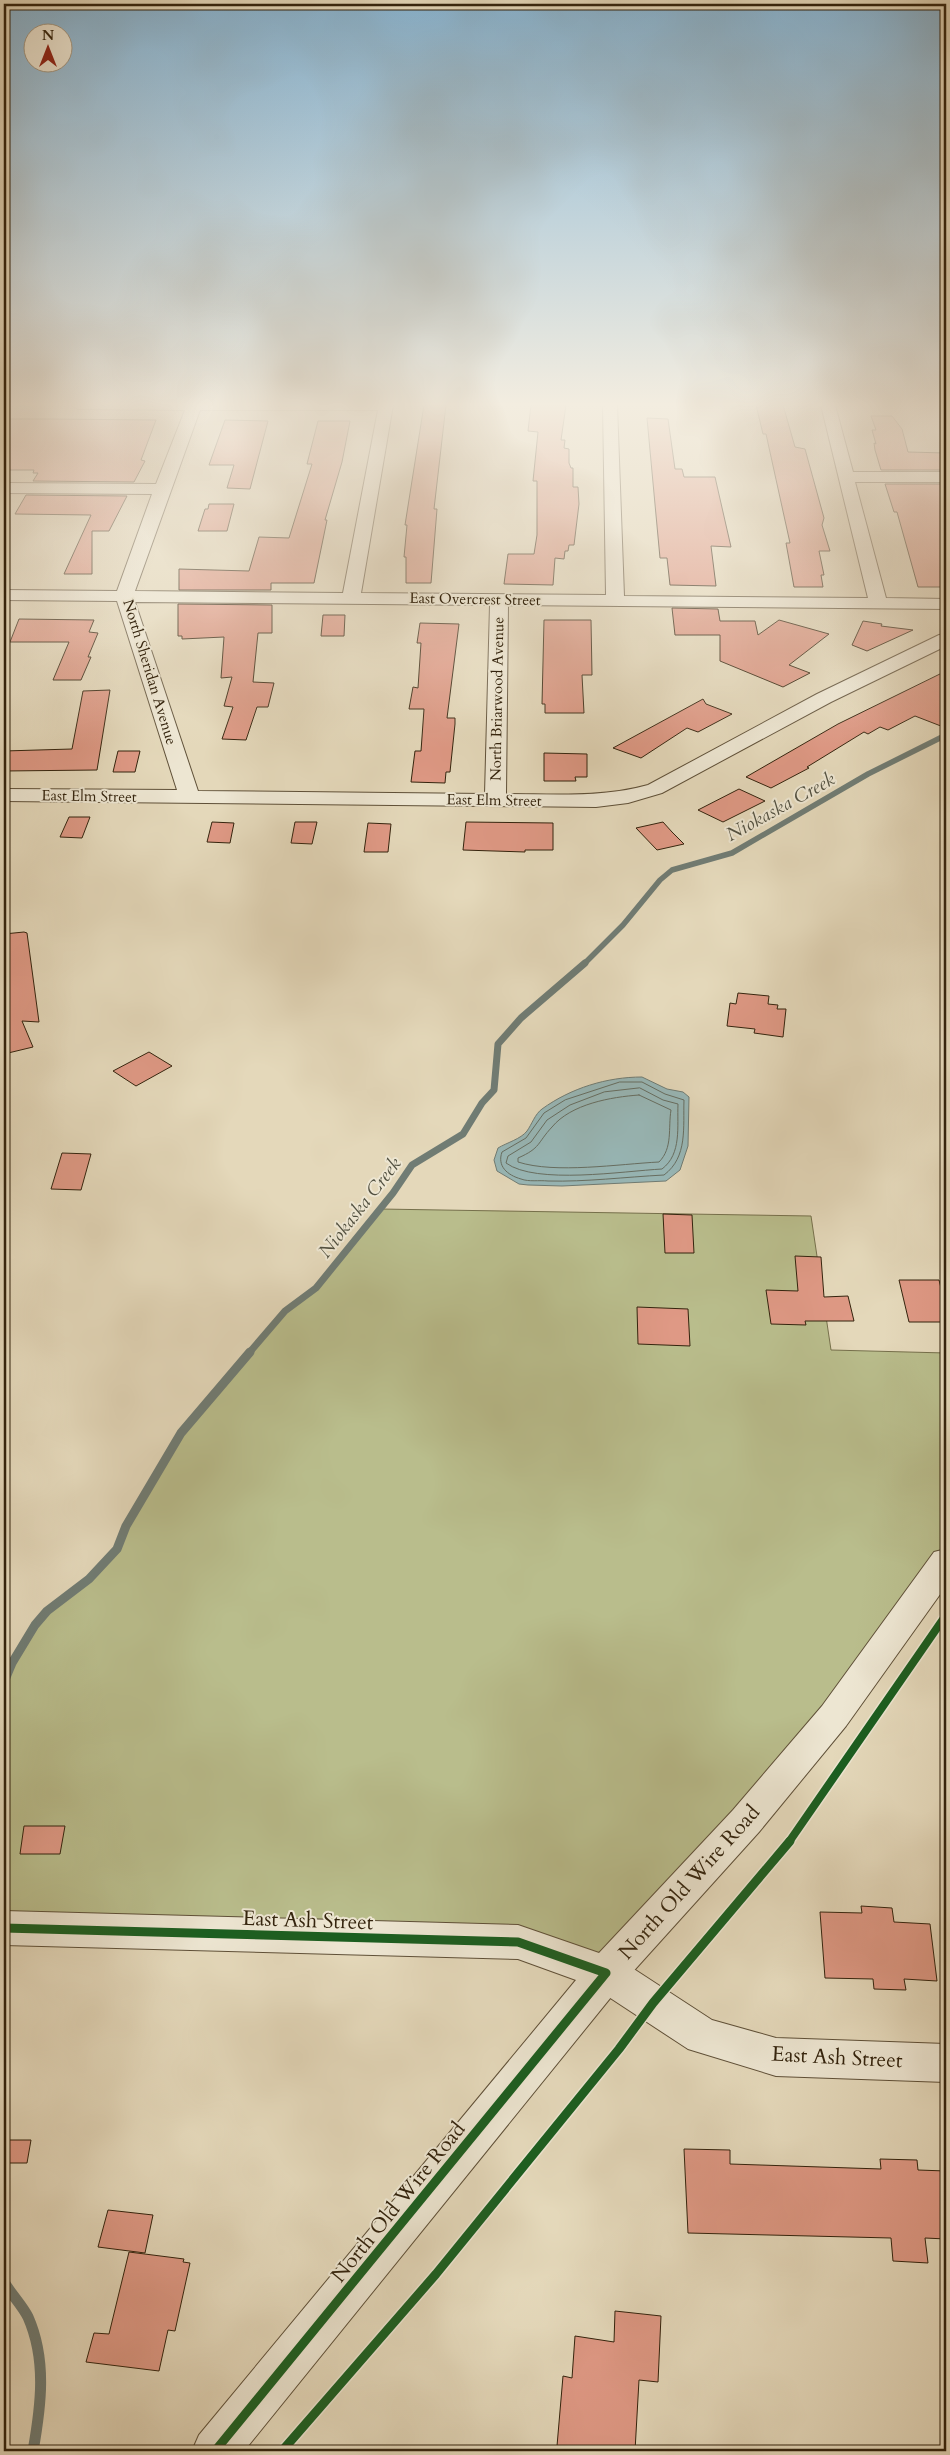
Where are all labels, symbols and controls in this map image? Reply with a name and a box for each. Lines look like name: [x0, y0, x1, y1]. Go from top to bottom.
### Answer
north arrow: [22, 22, 72, 72]
text: N: [42, 26, 54, 45]
street label: East Overcrest Street: [409, 588, 541, 610]
street label: North Sheridan Avenue: [118, 597, 182, 747]
street label: North Briarwood Avenue: [486, 617, 508, 781]
water label: Niokaska Creek: [721, 766, 840, 848]
street label: East Elm Street: [41, 785, 137, 807]
street label: East Elm Street: [446, 789, 542, 811]
water label: Niokaska Creek: [312, 1151, 408, 1263]
street label: North Old Wire Road: [612, 1799, 767, 1966]
street label: East Ash Street: [242, 1904, 374, 1937]
street label: East Ash Street: [771, 2040, 903, 2075]
street label: North Old Wire Road: [324, 2116, 472, 2289]

